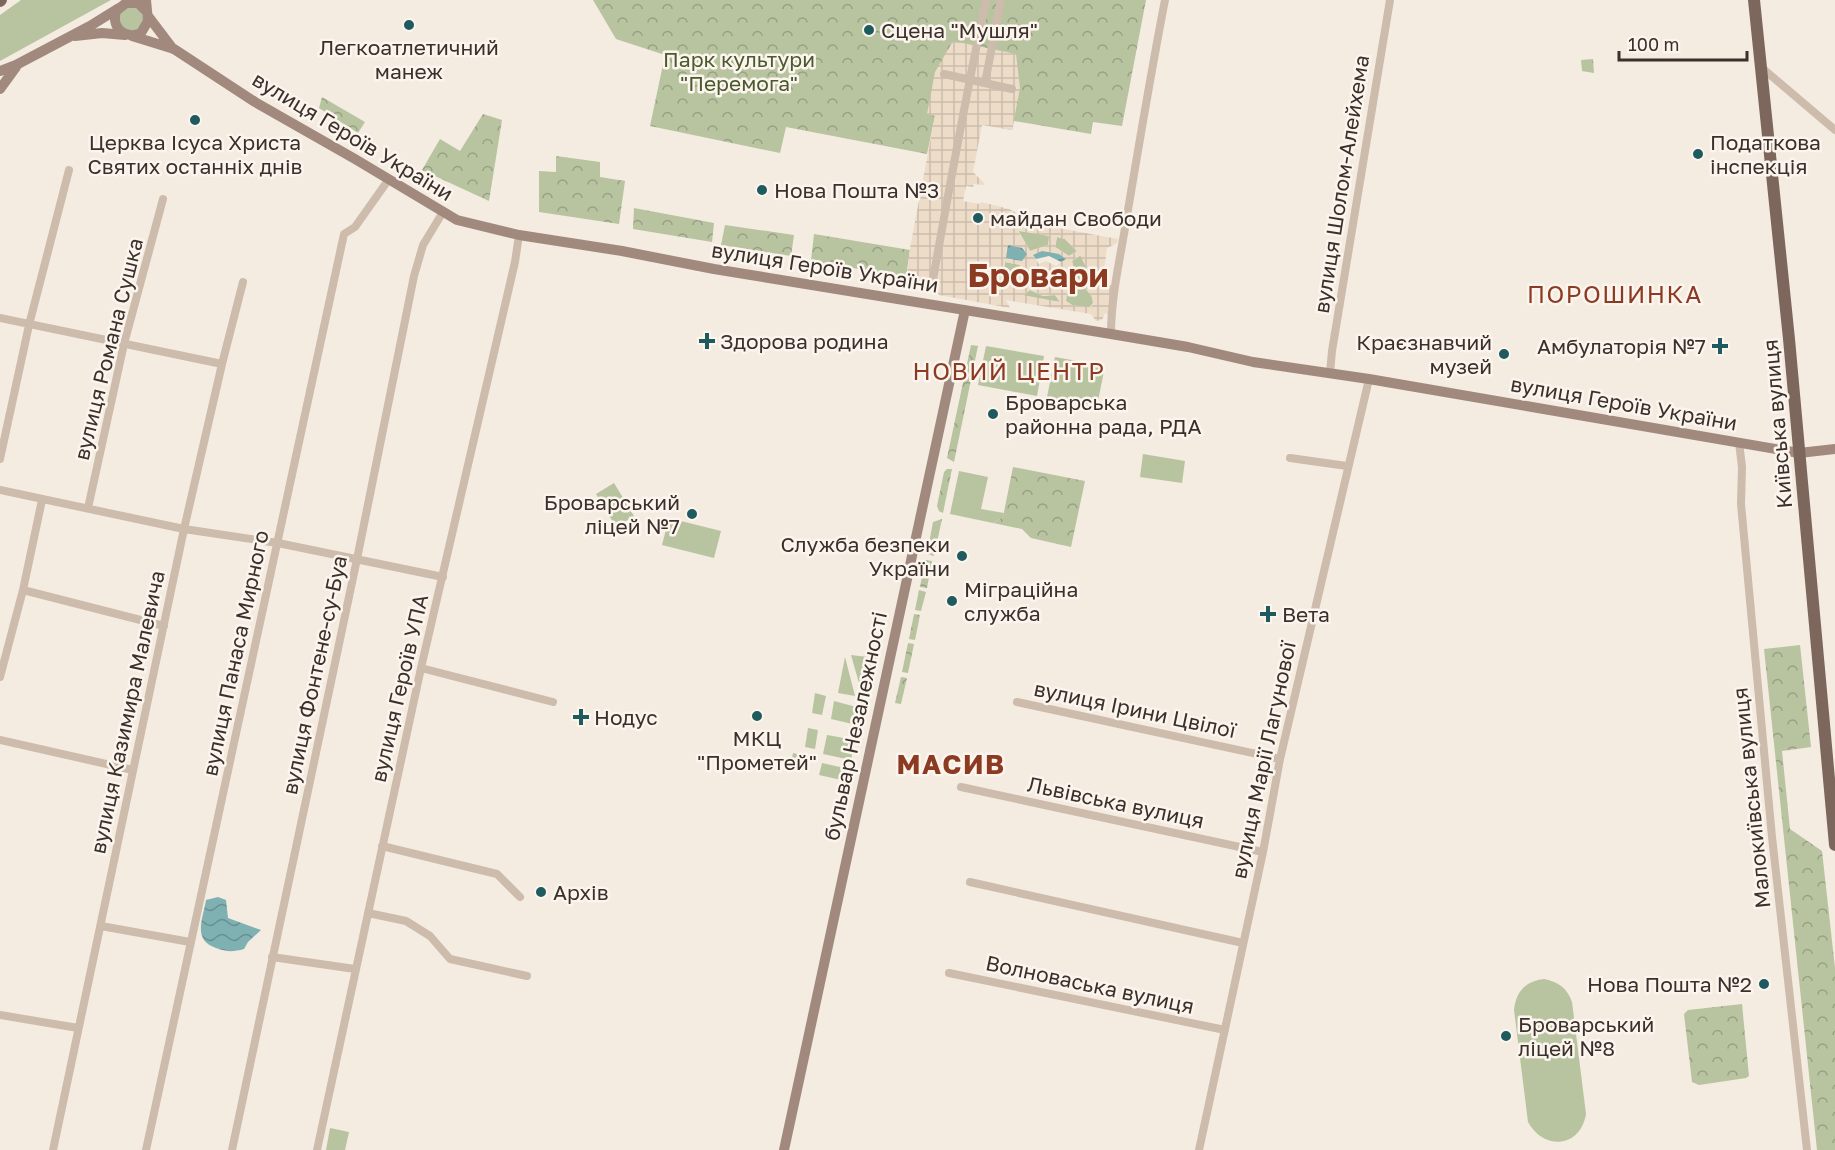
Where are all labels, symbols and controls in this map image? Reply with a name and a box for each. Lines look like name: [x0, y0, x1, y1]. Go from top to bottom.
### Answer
place label: Сцена "Мушля": [881, 17, 1038, 43]
marker: Легкоатлетичний манеж: [402, 18, 416, 32]
marker: Сцена "Мушля": [862, 23, 876, 37]
scale bar: [1619, 24, 1746, 62]
text: 100 m: [1628, 33, 1679, 55]
place label: Легкоатлетичний манеж: [319, 34, 499, 84]
park label: Парк культури "Перемога": [663, 46, 815, 96]
street label: вулиця Шолом-Алейхема: [1308, 53, 1374, 315]
street label: вулиця Героїв України: [248, 66, 458, 206]
marker: Церква Ісуса Христа Святих останніх днів: [188, 113, 202, 127]
place label: Церква Ісуса Христа Святих останніх днів: [88, 129, 302, 179]
place label: Податкова інспекція: [1710, 129, 1821, 179]
marker: Податкова інспекція: [1691, 147, 1705, 161]
place label: Нова Пошта №3: [774, 177, 939, 203]
marker: Нова Пошта №3: [755, 183, 769, 197]
place label: майдан Свободи: [990, 205, 1162, 231]
marker: майдан Свободи: [971, 211, 985, 225]
street label: вулиця Романа Сушка: [68, 235, 148, 463]
street label: вулиця Героїв України: [710, 236, 940, 298]
district label: Бровари: [967, 255, 1109, 294]
district label: ПОРОШИНКА: [1527, 279, 1703, 308]
place label: Здорова родина: [720, 328, 889, 354]
place label: Краєзнавчий музей: [1356, 329, 1492, 379]
marker: Здорова родина: [698, 332, 716, 350]
place label: Амбулаторія №7: [1537, 333, 1706, 359]
marker: Амбулаторія №7: [1711, 337, 1729, 355]
street label: Київська вулиця: [1757, 338, 1797, 510]
marker: Краєзнавчий музей: [1497, 347, 1511, 361]
district label: НОВИЙ ЦЕНТР: [913, 356, 1105, 385]
street label: вулиця Героїв України: [1509, 370, 1739, 436]
place label: Броварська районна рада, РДА: [1005, 389, 1202, 439]
marker: Броварська районна рада, РДА: [986, 407, 1000, 421]
place label: Броварський ліцей №7: [544, 489, 680, 539]
marker: Броварський ліцей №7: [685, 507, 699, 521]
street label: вулиця Панаса Мирного: [196, 528, 274, 778]
place label: Служба безпеки України: [781, 531, 950, 581]
marker: Служба безпеки України: [955, 549, 969, 563]
street label: вулиця Фонтене-су-Буа: [276, 553, 352, 797]
street label: вулиця Казимира Малевича: [84, 568, 170, 856]
place label: Міграційна служба: [964, 576, 1078, 626]
street label: вулиця Героїв УПА: [365, 591, 433, 785]
marker: Міграційна служба: [945, 594, 959, 608]
place label: Вета: [1282, 601, 1330, 627]
marker: Вета: [1259, 605, 1277, 623]
street label: бульвар Незалежності: [818, 609, 892, 843]
street label: вулиця Марії Лагунової: [1225, 638, 1301, 881]
street label: вулиця Ірини Цвілої: [1032, 675, 1240, 743]
street label: Малокиївська вулиця: [1726, 686, 1776, 910]
place label: Нодус: [594, 704, 658, 730]
marker: Нодус: [572, 708, 590, 726]
marker: МКЦ "Прометей": [750, 709, 764, 723]
place label: МКЦ "Прометей": [697, 725, 817, 775]
district label: МАСИВ: [897, 748, 1005, 780]
street label: Львівська вулиця: [1025, 771, 1207, 833]
place label: Архів: [553, 879, 609, 905]
marker: Архів: [534, 885, 548, 899]
street label: Волноваська вулиця: [983, 949, 1197, 1019]
place label: Нова Пошта №2: [1587, 971, 1752, 997]
marker: Нова Пошта №2: [1757, 977, 1771, 991]
place label: Броварський ліцей №8: [1518, 1011, 1654, 1061]
marker: Броварський ліцей №8: [1499, 1029, 1513, 1043]

